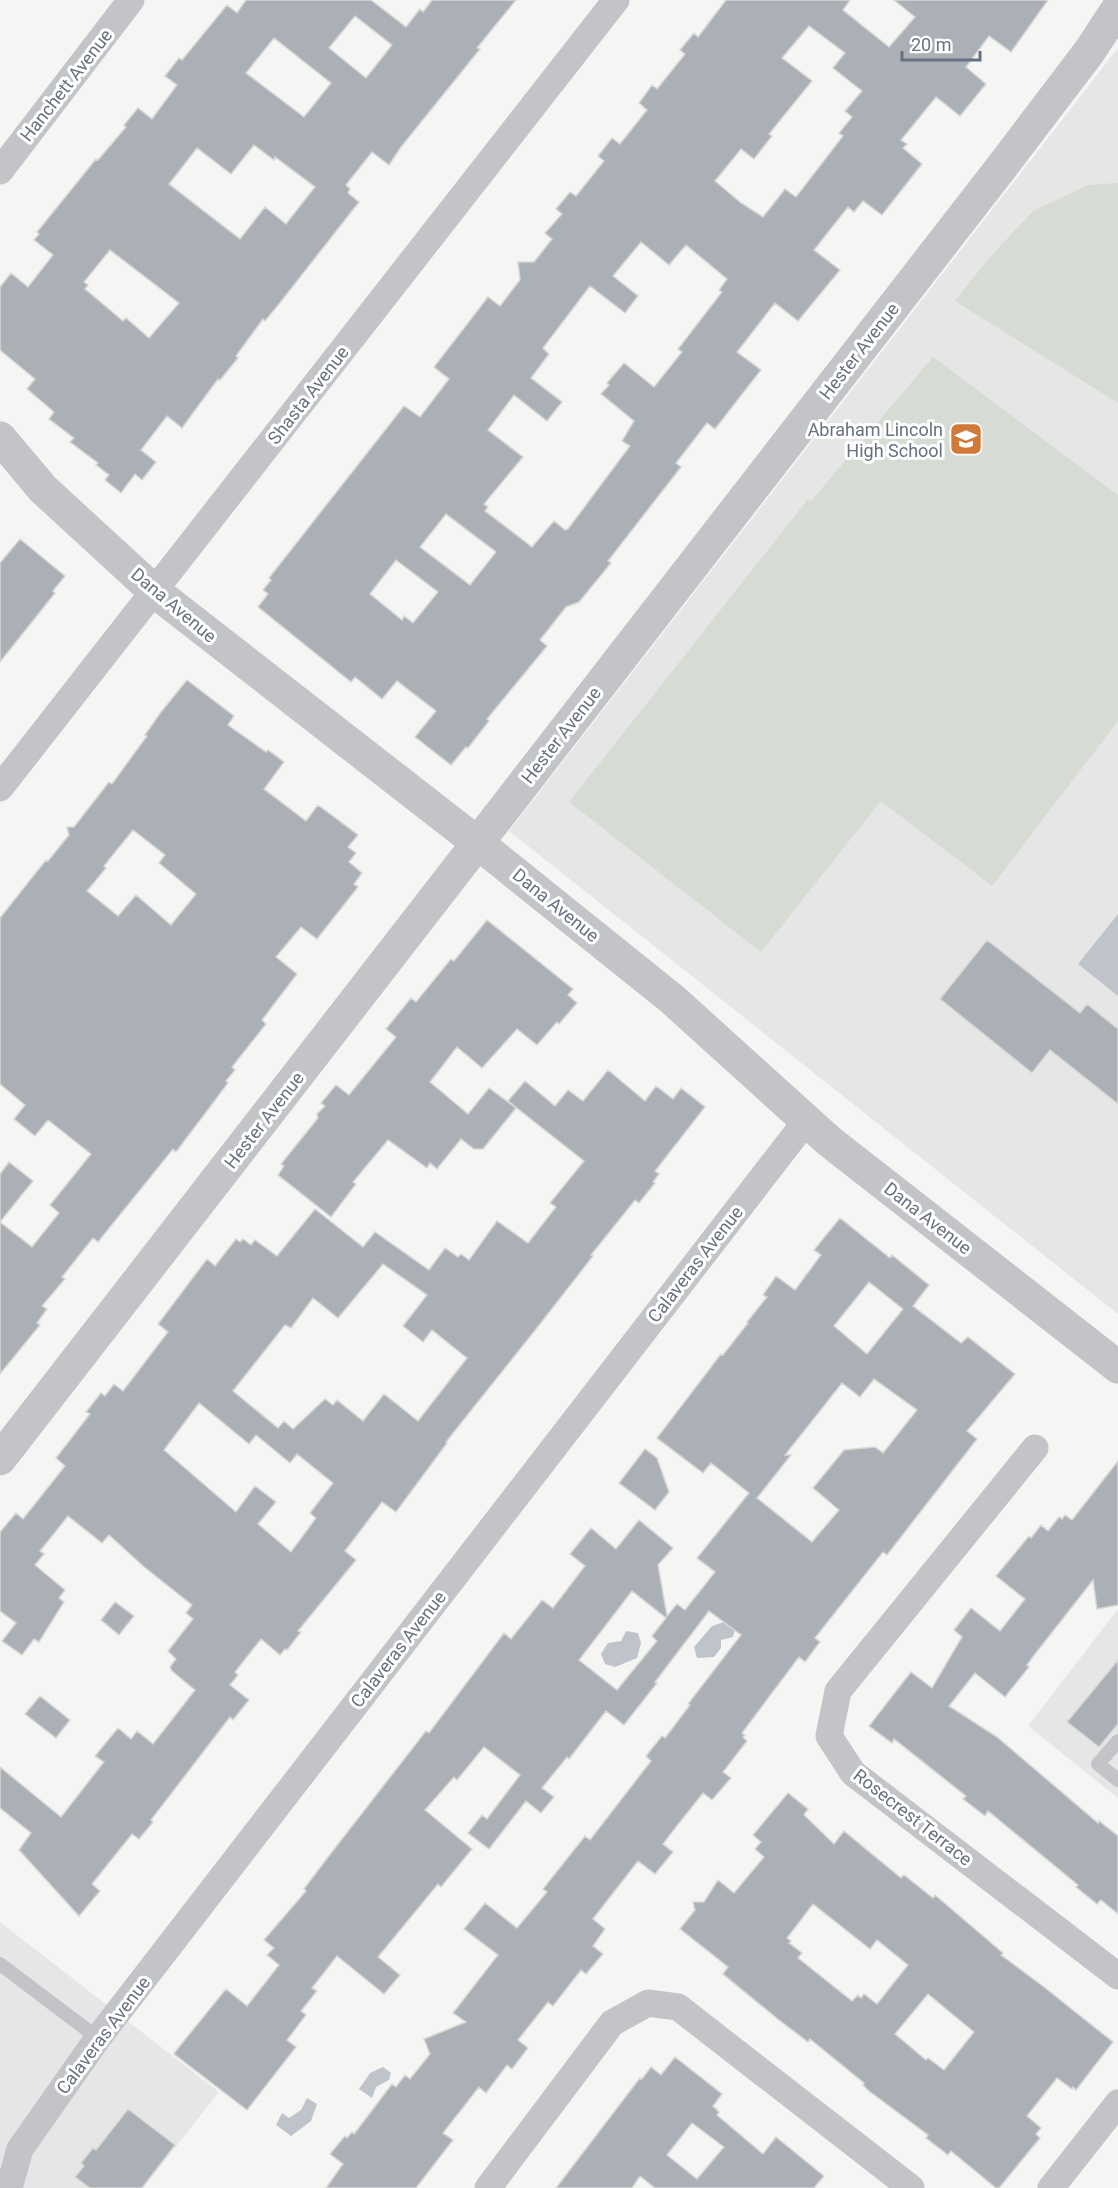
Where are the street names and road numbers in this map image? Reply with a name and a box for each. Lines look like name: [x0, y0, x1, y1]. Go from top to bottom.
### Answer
street label: Hanchett Avenue: [16, 25, 116, 145]
street label: Hester Avenue: [815, 299, 903, 403]
street label: Shasta Avenue: [263, 342, 353, 448]
street label: Dana Avenue: [127, 563, 221, 647]
street label: Hester Avenue: [517, 683, 605, 787]
street label: Dana Avenue: [509, 864, 603, 946]
street label: Hester Avenue: [220, 1068, 308, 1172]
street label: Dana Avenue: [880, 1178, 976, 1258]
street label: Calaveras Avenue: [643, 1202, 747, 1326]
street label: Calaveras Avenue: [346, 1587, 450, 1711]
street label: Rosecrest Terrace: [850, 1764, 976, 1870]
street label: Calaveras Avenue: [52, 1972, 154, 2098]

